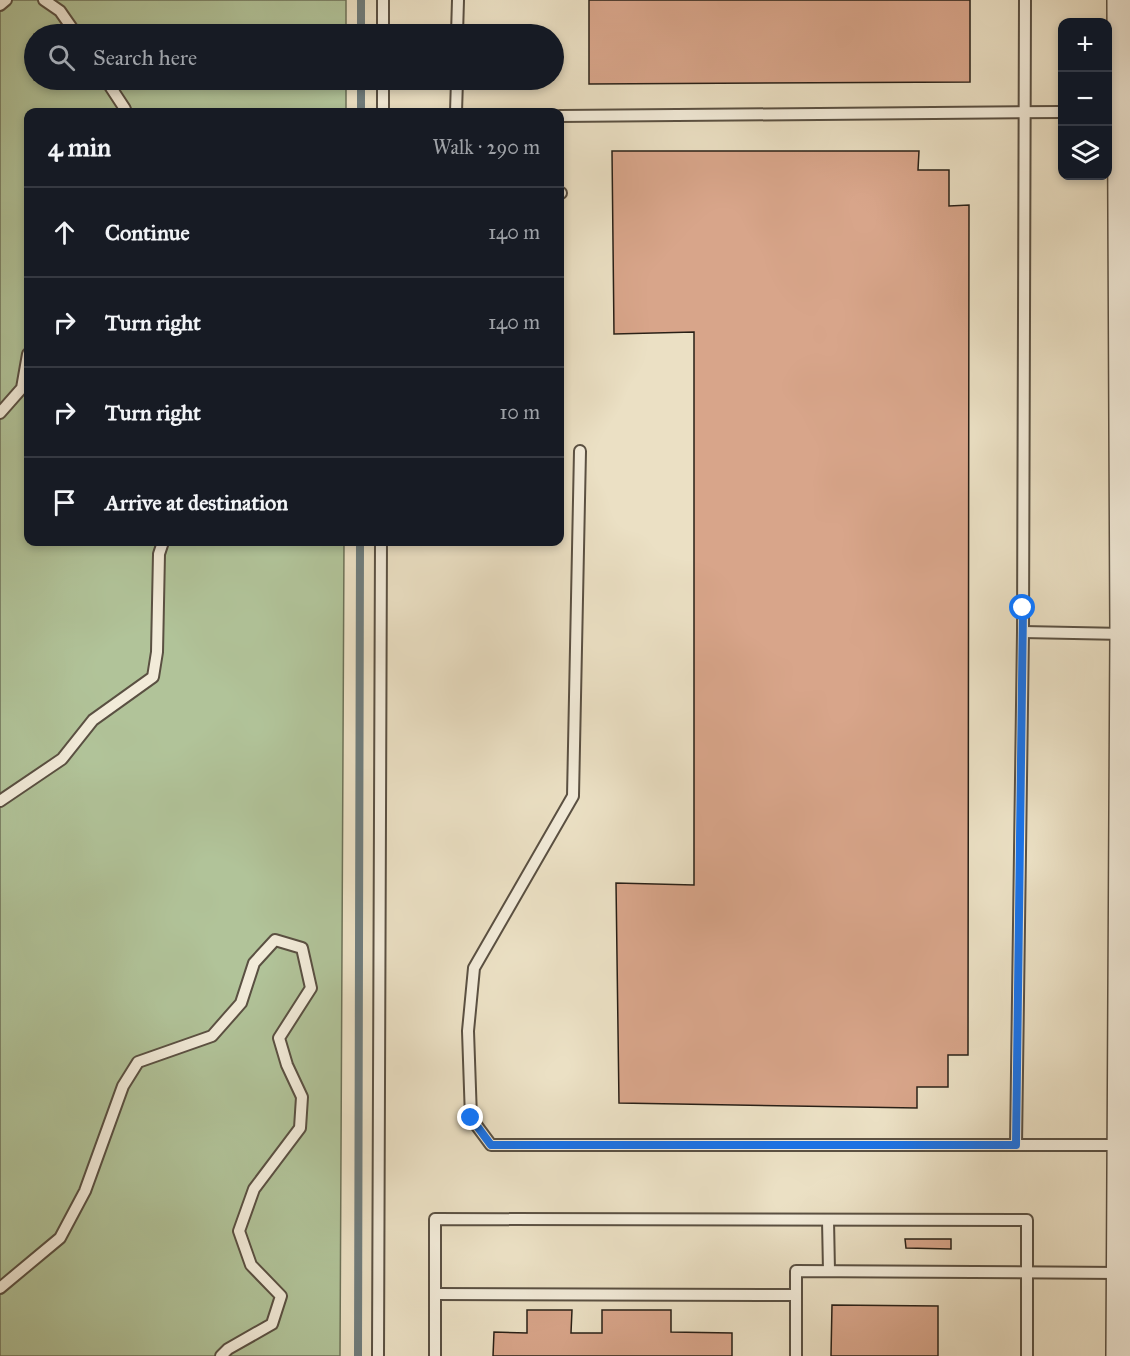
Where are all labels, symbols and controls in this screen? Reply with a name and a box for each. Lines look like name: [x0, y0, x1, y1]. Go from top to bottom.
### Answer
map controls: [1058, 18, 1112, 180]
button: +: [1058, 18, 1112, 72]
search box: [24, 24, 564, 90]
icon: search: [45, 41, 78, 74]
text: Search here: [93, 44, 197, 71]
button: −: [1058, 72, 1112, 126]
button: layers: [1058, 126, 1112, 180]
text: 4 min: [48, 131, 111, 163]
text: Walk · 290 m: [432, 135, 540, 159]
icon: ahead: [48, 216, 81, 249]
text: Continue: [105, 219, 190, 246]
text: 140 m: [488, 220, 540, 244]
icon: right: [48, 306, 81, 339]
text: Turn right: [105, 309, 201, 336]
text: 140 m: [488, 310, 540, 334]
icon: right: [48, 396, 81, 429]
text: Turn right: [105, 399, 201, 426]
text: 10 m: [499, 400, 540, 424]
icon: arrive: [48, 486, 81, 519]
text: Arrive at destination: [105, 489, 288, 516]
route start: [1009, 594, 1035, 620]
route end: [457, 1104, 483, 1130]

